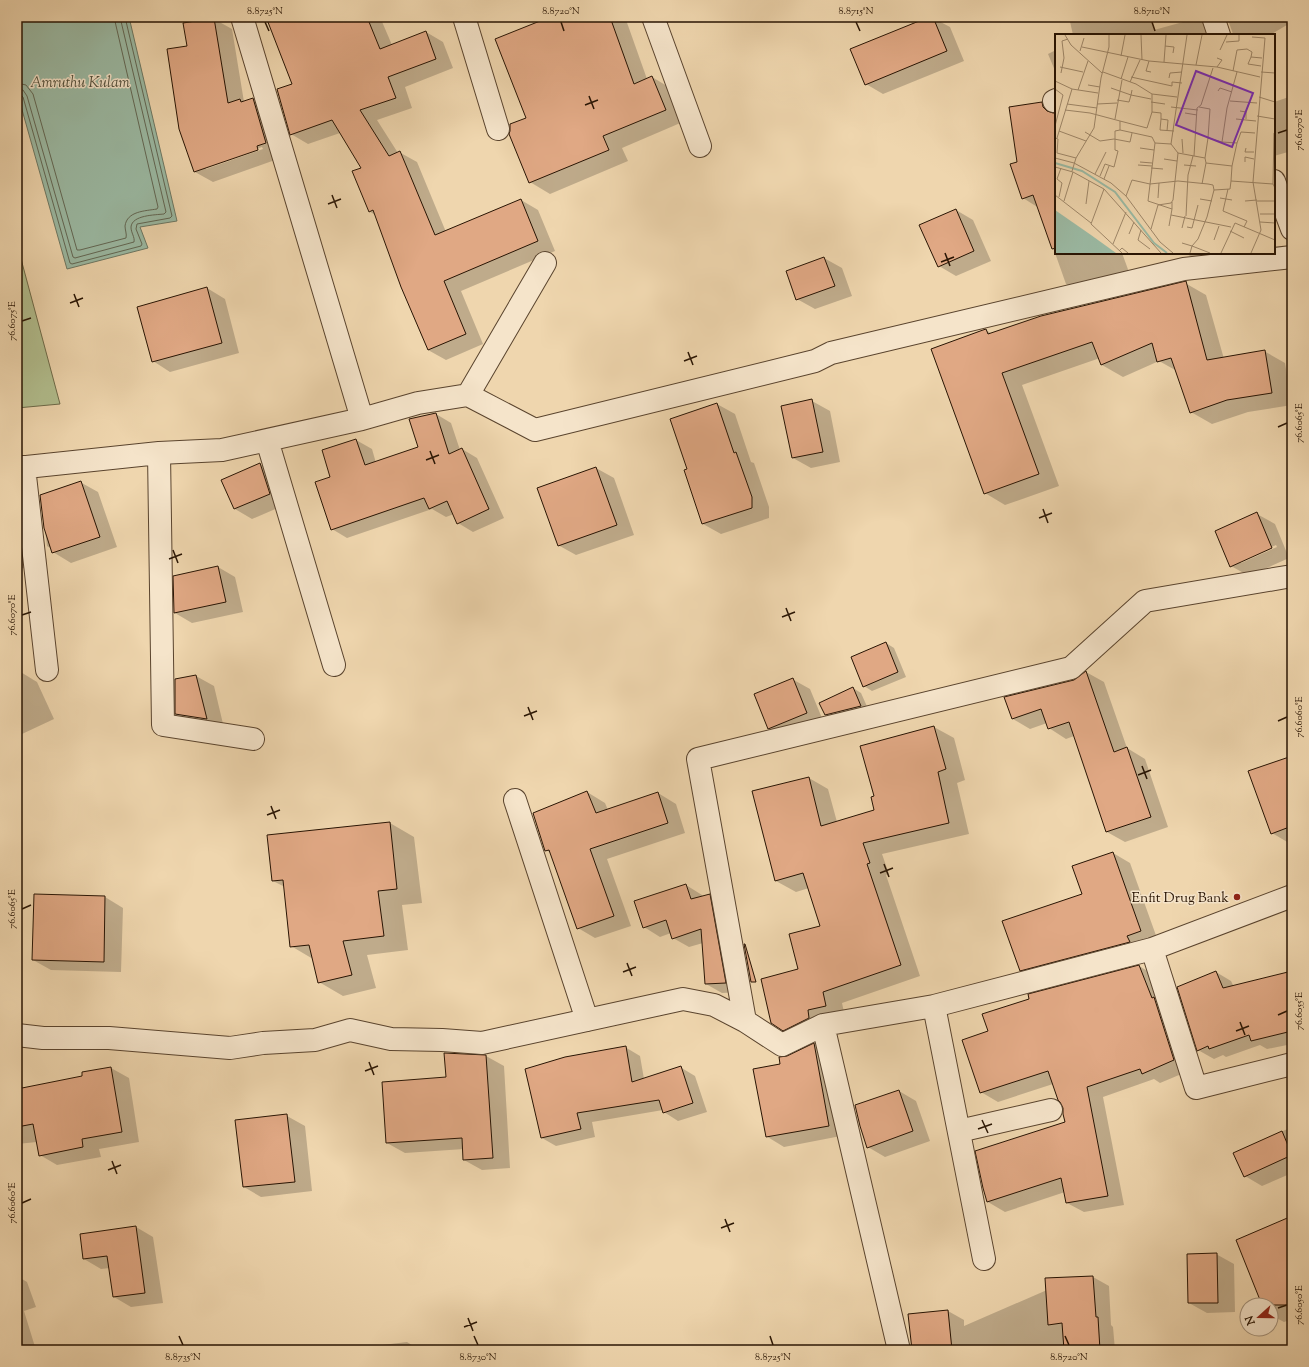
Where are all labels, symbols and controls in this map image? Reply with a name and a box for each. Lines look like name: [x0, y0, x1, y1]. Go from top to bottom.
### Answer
text: 8.8725°N: [247, 4, 283, 19]
text: 8.8720°N: [542, 4, 580, 19]
text: 8.8715°N: [839, 4, 873, 19]
text: 8.8710°N: [1134, 4, 1170, 19]
inset map: [1055, 34, 1275, 254]
water label: Amruthu Kulam: [30, 73, 131, 94]
text: 76.6070°E: [1292, 110, 1307, 150]
text: 76.6075°E: [5, 301, 20, 341]
text: 76.6065°E: [1292, 403, 1307, 443]
text: 76.6070°E: [5, 595, 20, 635]
text: 76.6060°E: [1292, 696, 1307, 738]
text: 76.6065°E: [5, 889, 20, 929]
place label: Enfit Drug Bank: [1132, 889, 1229, 909]
marker: Enfit Drug Bank: [1232, 892, 1242, 902]
text: 76.6055°E: [1292, 992, 1307, 1030]
text: 76.6060°E: [5, 1182, 20, 1224]
text: 76.6050°E: [1292, 1285, 1307, 1325]
north arrow: [1239, 1297, 1279, 1337]
text: N: [1241, 1313, 1260, 1328]
text: 8.8735°N: [165, 1350, 201, 1365]
text: 8.8730°N: [459, 1350, 497, 1365]
text: 8.8725°N: [755, 1350, 791, 1365]
text: 8.8720°N: [1050, 1350, 1088, 1365]

